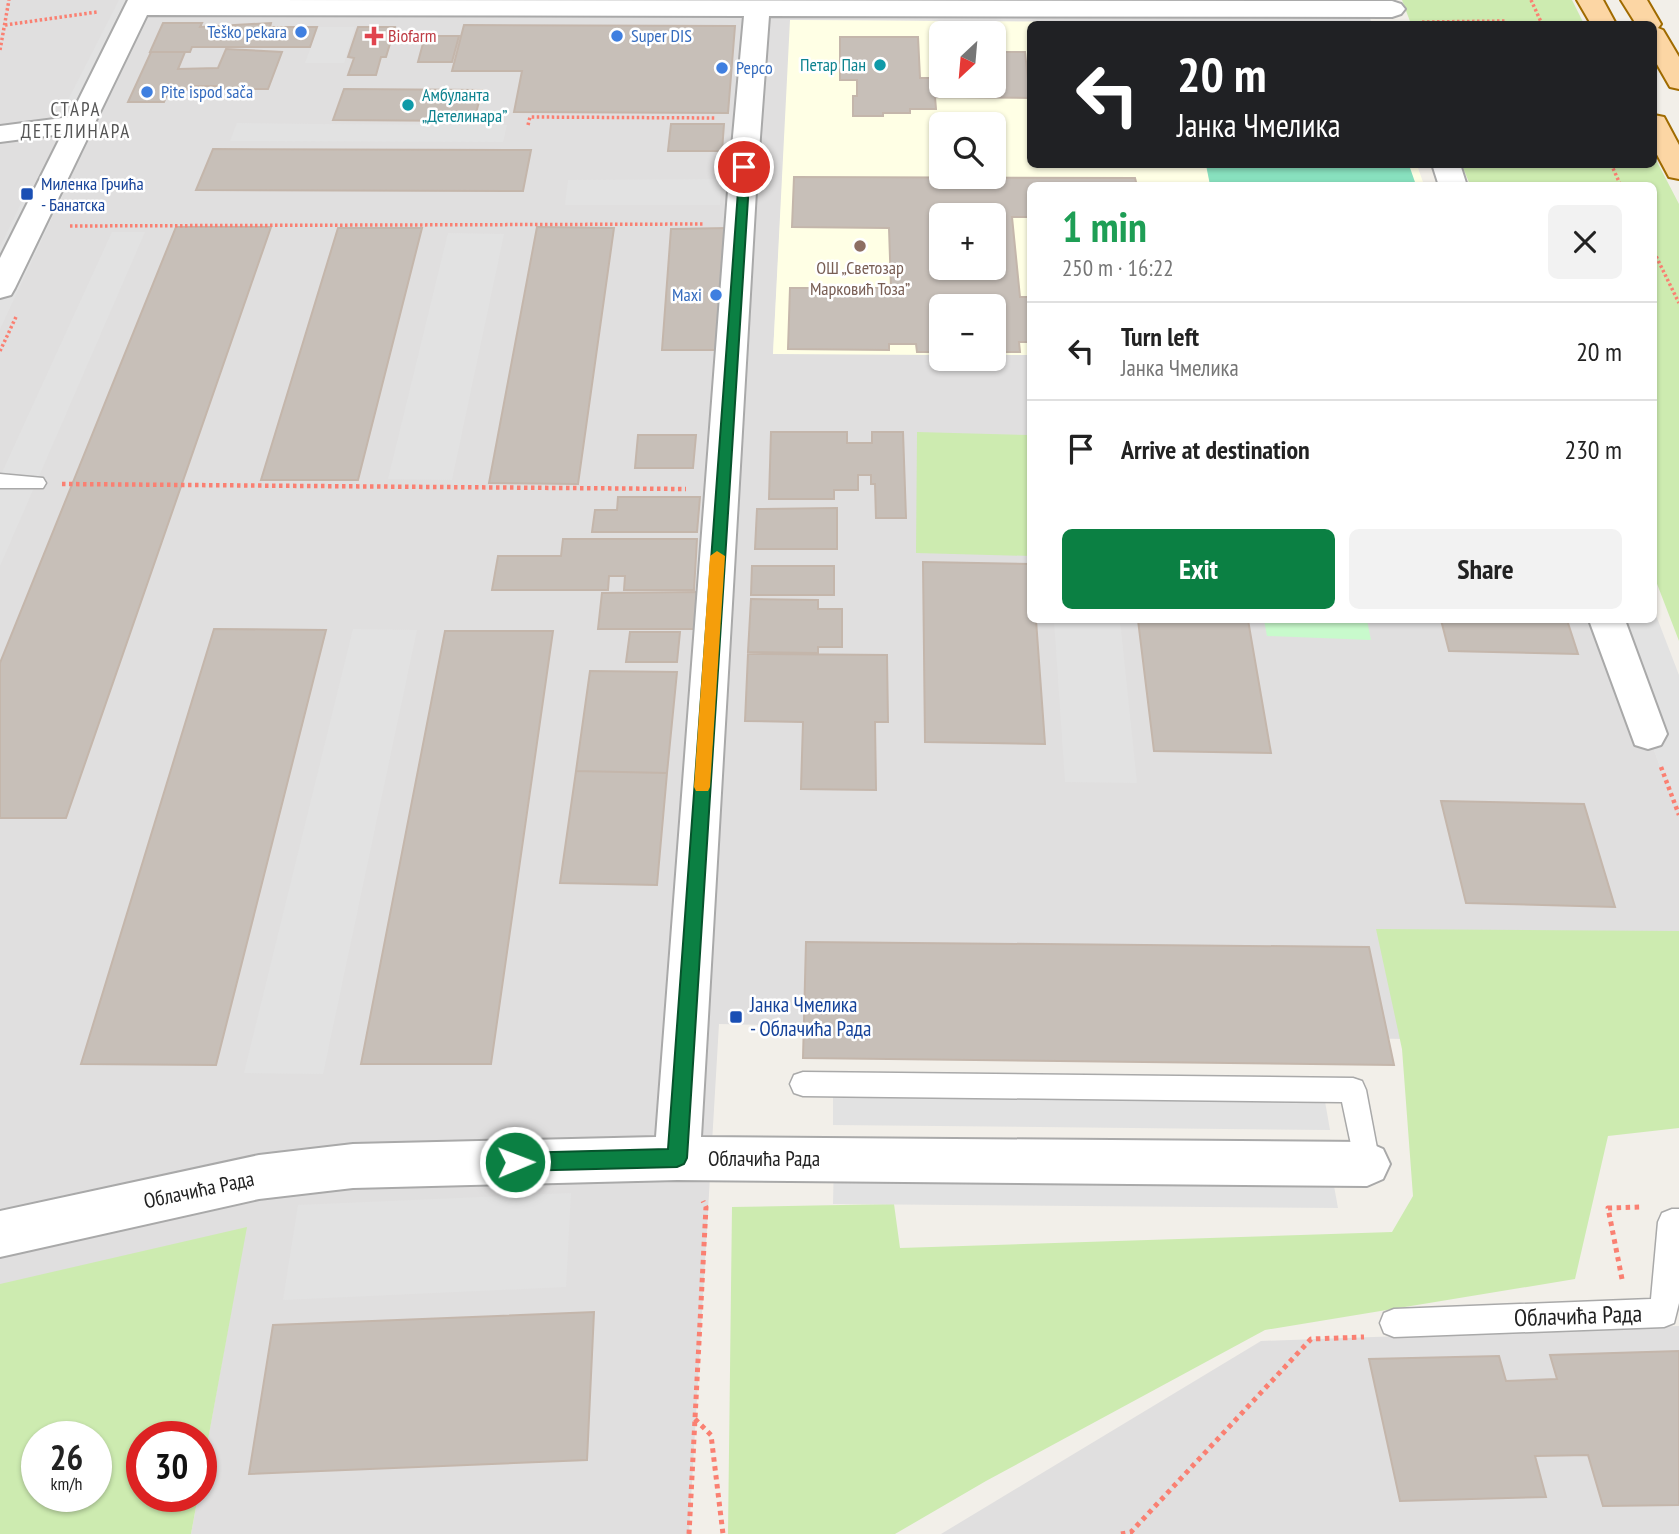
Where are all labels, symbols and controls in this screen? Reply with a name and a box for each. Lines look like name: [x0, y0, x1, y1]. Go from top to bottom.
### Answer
place label: Teško pekara: [207, 20, 287, 43]
north arrow: [929, 21, 1006, 98]
map controls: [929, 21, 1006, 371]
marker: Teško pekara: [293, 24, 309, 40]
place label: Biofarm: [388, 24, 436, 47]
place label: Super DIS: [631, 24, 692, 47]
marker: Biofarm: [366, 28, 382, 44]
marker: Super DIS: [609, 28, 625, 44]
text: 20 m: [1177, 42, 1266, 106]
icon: left: [1062, 49, 1153, 140]
place label: Петар Пан: [800, 53, 866, 76]
place label: Pepco: [736, 56, 773, 79]
marker: Петар Пан: [872, 57, 888, 73]
marker: Pepco: [714, 60, 730, 76]
place label: Pite ispod sača: [161, 80, 253, 103]
place label: Амбуланта „Детелинара”: [422, 83, 507, 127]
marker: Pite ispod sača: [139, 84, 155, 100]
district label: СТАРА ДЕТЕЛИНАРА: [21, 97, 131, 143]
marker: Амбуланта „Детелинара”: [400, 97, 416, 113]
text: Јанка Чмелика: [1177, 104, 1341, 146]
button: search: [929, 112, 1006, 189]
pin: [714, 137, 774, 197]
icon: arrive: [725, 148, 763, 186]
place label: Миленка Грчића - Банатска: [41, 172, 144, 216]
marker: Миленка Грчића - Банатска: [19, 186, 35, 202]
text: 1 min: [1062, 199, 1147, 254]
button: +: [929, 203, 1006, 280]
button: close: [1548, 205, 1622, 279]
marker: ОШ „Светозар Марковић Тоза”: [852, 238, 868, 254]
text: 250 m · 16:22: [1062, 253, 1174, 282]
place label: ОШ „Светозар Марковић Тоза”: [810, 256, 910, 300]
place label: Maxi: [672, 283, 702, 306]
marker: Maxi: [708, 287, 724, 303]
button: −: [929, 294, 1006, 371]
text: Turn left: [1121, 320, 1199, 353]
icon: left: [1062, 332, 1100, 370]
text: 20 m: [1576, 335, 1622, 368]
text: Јанка Чмелика: [1121, 353, 1239, 382]
icon: arrive: [1062, 430, 1100, 468]
text: Arrive at destination: [1121, 433, 1310, 466]
text: 230 m: [1564, 433, 1622, 466]
button: Exit: [1062, 529, 1335, 609]
button: Share: [1349, 529, 1622, 609]
place label: Јанка Чмелика - Облачића Рада: [749, 991, 871, 1042]
marker: Јанка Чмелика - Облачића Рада: [728, 1009, 744, 1025]
position arrow: [478, 1125, 552, 1199]
street label: Облачића Рада: [708, 1145, 820, 1172]
street label: Облачића Рада: [141, 1165, 257, 1214]
street label: Облачића Рада: [1513, 1298, 1643, 1333]
speed limit sign: 30: [126, 1421, 217, 1512]
text: 26: [50, 1434, 83, 1480]
text: km/h: [51, 1472, 82, 1495]

